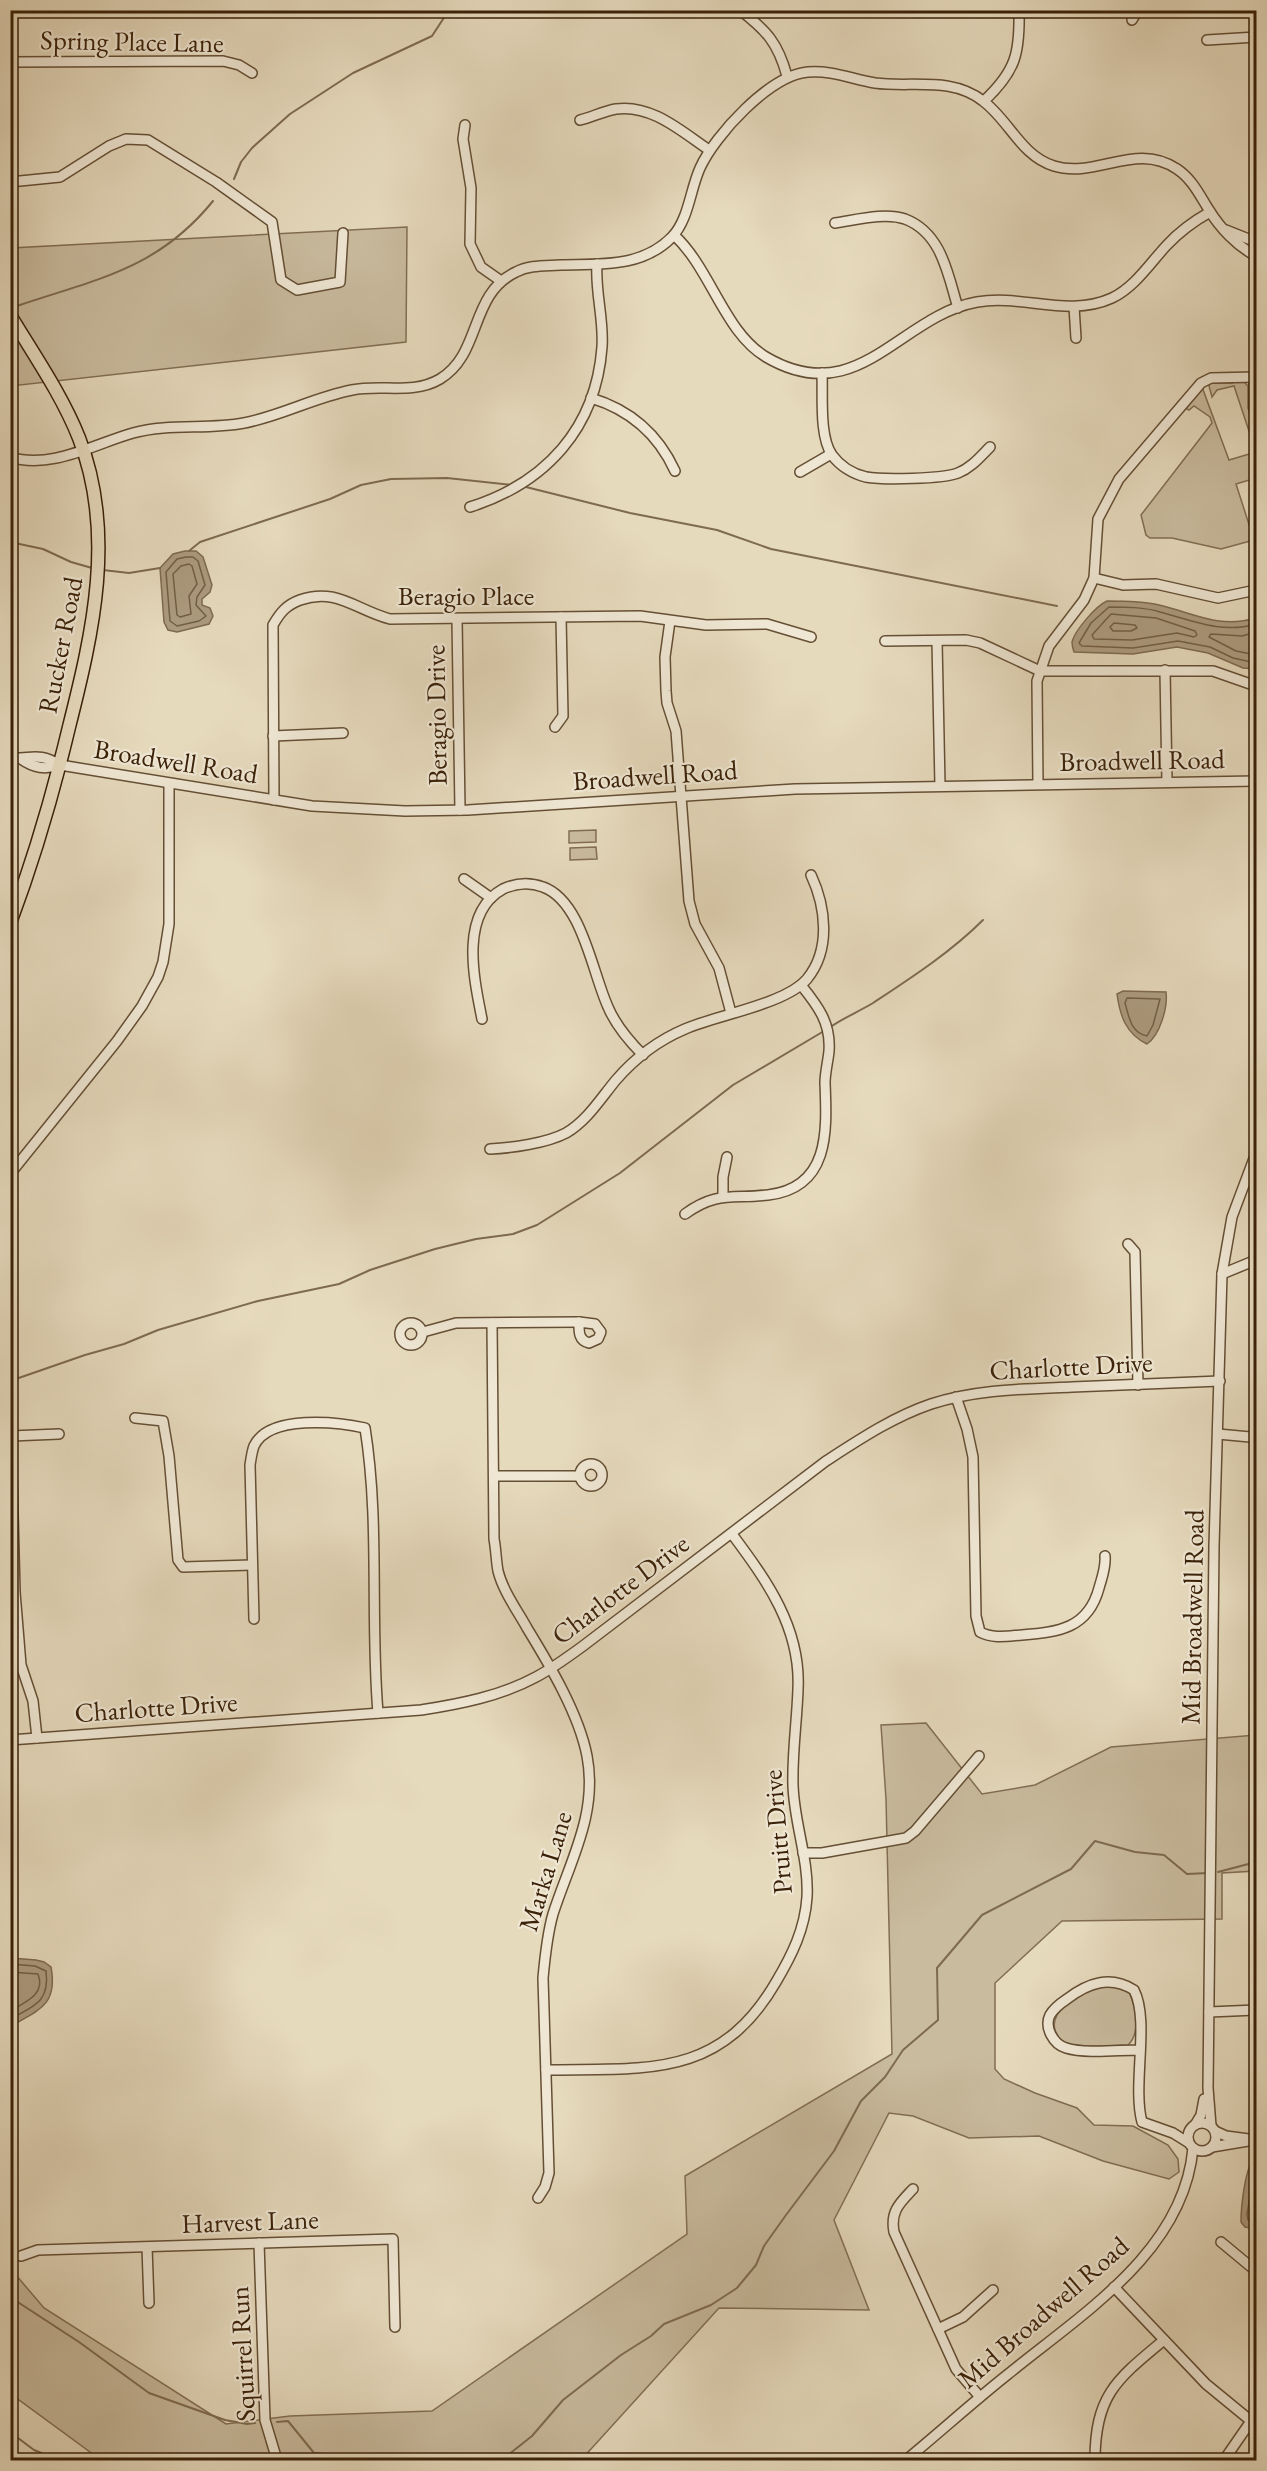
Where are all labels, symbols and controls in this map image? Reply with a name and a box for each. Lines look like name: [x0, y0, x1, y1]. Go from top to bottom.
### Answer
street label: Spring Place Lane: [40, 22, 224, 60]
street label: Rucker Road: [30, 573, 90, 716]
street label: Beragio Place: [398, 578, 534, 613]
street label: Beragio Drive: [417, 644, 455, 786]
street label: Broadwell Road: [92, 731, 261, 791]
street label: Broadwell Road: [1059, 741, 1225, 779]
street label: Broadwell Road: [571, 752, 739, 798]
street label: Charlotte Drive: [989, 1344, 1153, 1388]
street label: Mid Broadwell Road: [1173, 1509, 1211, 1725]
street label: Charlotte Drive: [544, 1526, 696, 1652]
street label: Charlotte Drive: [73, 1684, 239, 1730]
street label: Pruitt Drive: [754, 1768, 800, 1896]
street label: Marka Lane: [510, 1807, 580, 1935]
street label: Harvest Lane: [181, 2201, 319, 2241]
street label: Mid Broadwell Road: [950, 2228, 1136, 2396]
street label: Squirrel Run: [221, 2285, 263, 2423]

